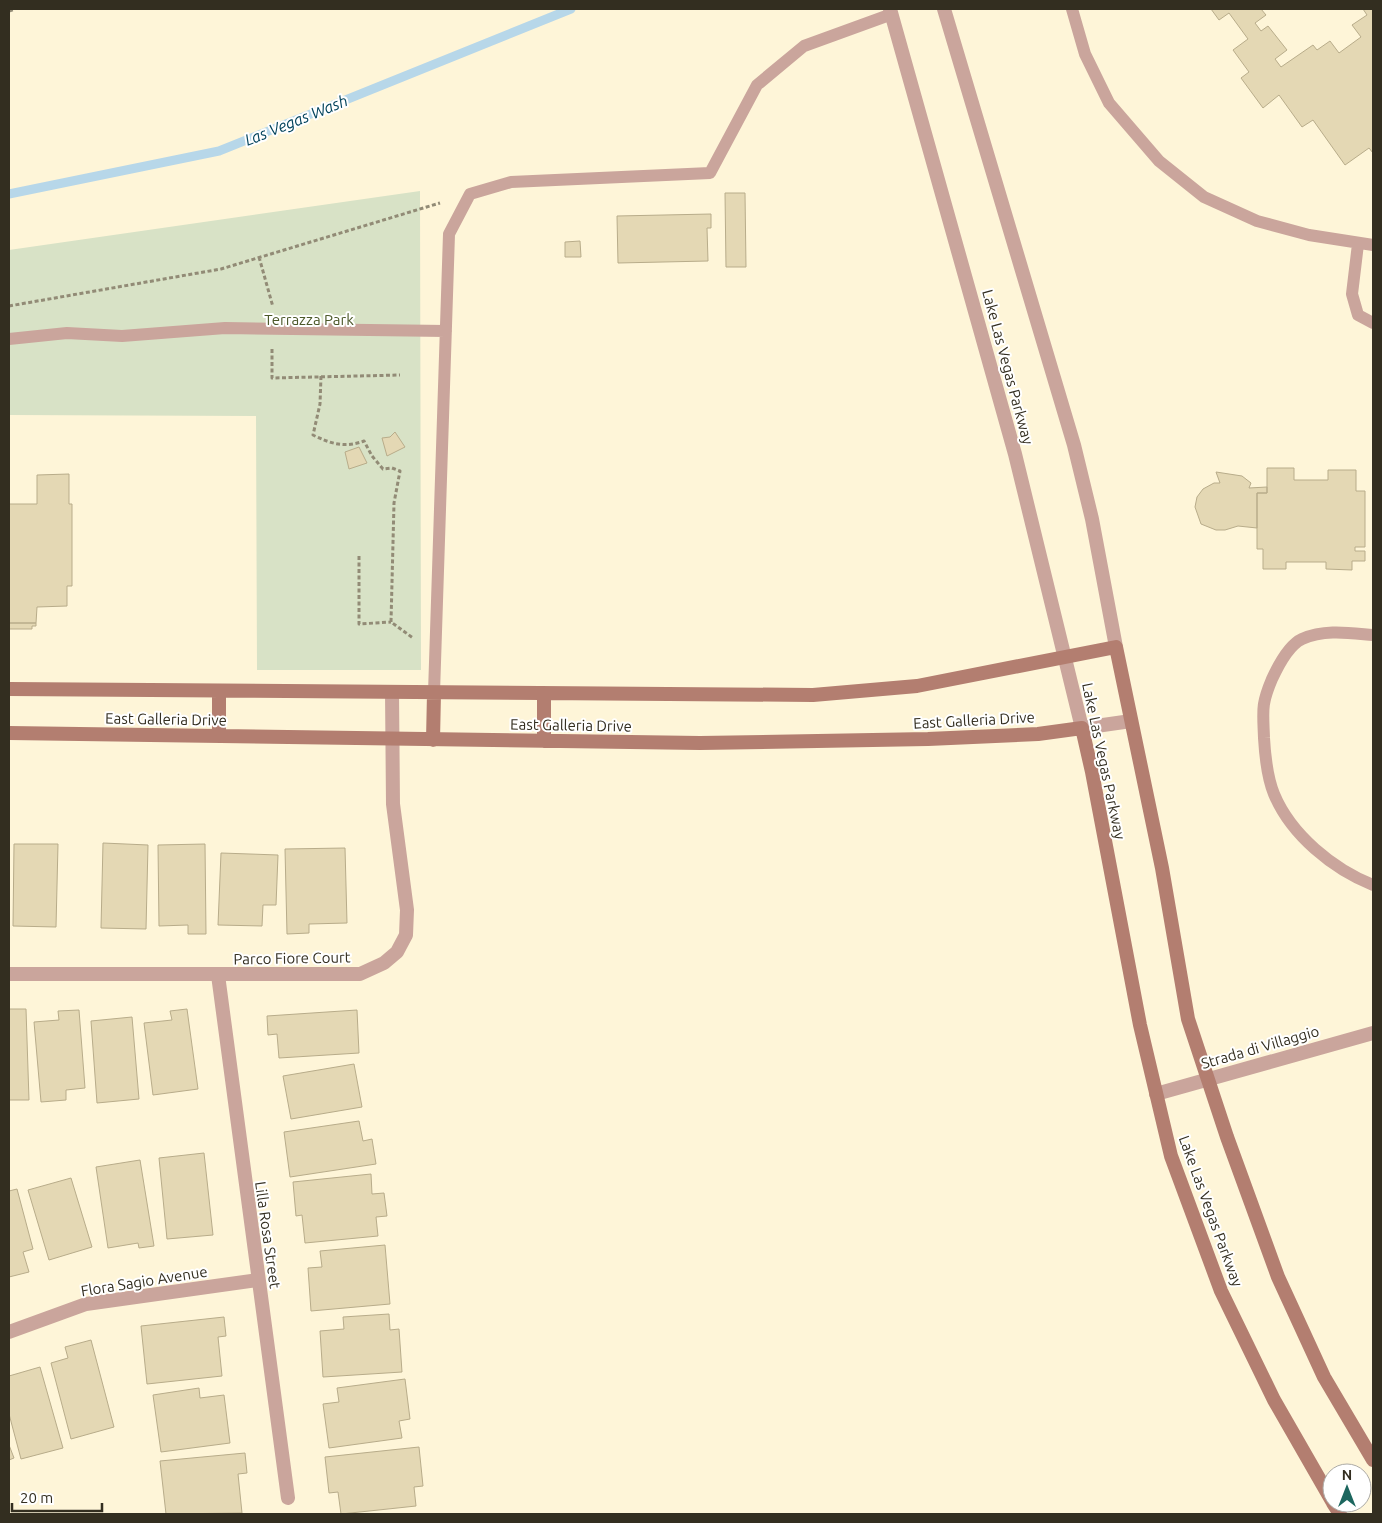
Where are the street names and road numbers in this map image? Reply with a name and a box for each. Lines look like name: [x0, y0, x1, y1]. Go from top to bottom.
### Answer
street label: Lake Las Vegas Parkway: [979, 288, 1037, 446]
street label: Lake Las Vegas Parkway: [1079, 681, 1129, 841]
street label: East Galleria Drive: [913, 708, 1035, 732]
street label: East Galleria Drive: [105, 709, 227, 729]
street label: East Galleria Drive: [510, 715, 632, 735]
street label: Parco Fiore Court: [233, 948, 351, 968]
street label: Strada di Villaggio: [1199, 1022, 1321, 1072]
street label: Lake Las Vegas Parkway: [1176, 1133, 1246, 1289]
street label: Lilla Rosa Street: [252, 1180, 284, 1290]
street label: Flora Sagio Avenue: [79, 1263, 209, 1299]

